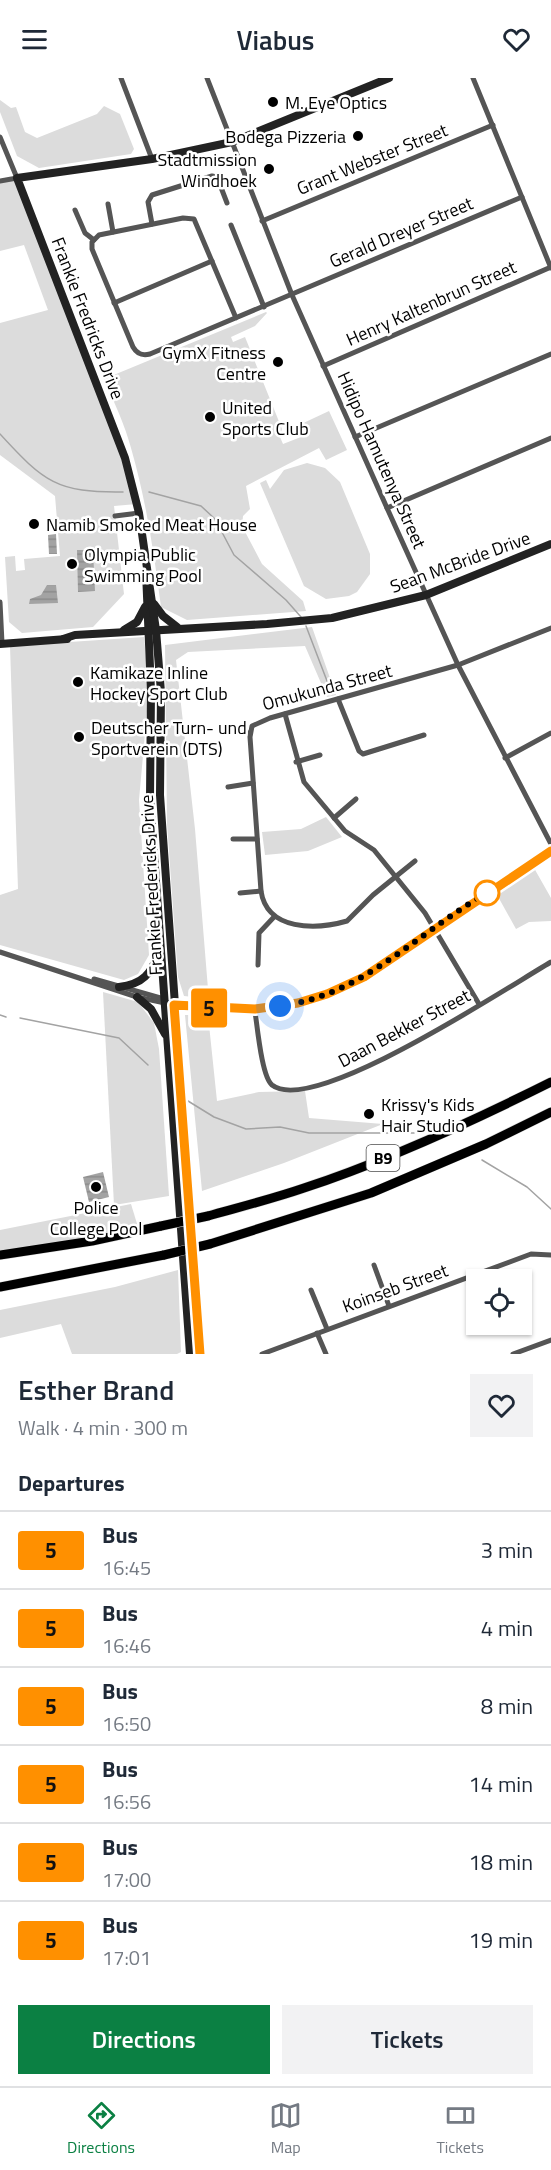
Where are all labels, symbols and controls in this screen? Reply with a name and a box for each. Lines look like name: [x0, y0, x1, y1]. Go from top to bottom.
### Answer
text: Viabus: [236, 19, 315, 60]
icon: menu: [18, 23, 51, 56]
icon: heart: [500, 23, 533, 56]
place label: M. Eye Optics: [285, 89, 387, 116]
marker: M. Eye Optics: [266, 95, 280, 109]
street label: Grant Webster Street: [292, 116, 452, 202]
place label: Bodega Pizzeria: [225, 123, 346, 150]
marker: Bodega Pizzeria: [351, 129, 365, 143]
place label: Stadtmission Windhoek: [157, 146, 257, 194]
marker: Stadtmission Windhoek: [262, 162, 276, 176]
street label: Gerald Dreyer Street: [325, 189, 478, 274]
street label: Frankie Fredricks Drive: [45, 233, 131, 403]
street label: Henry Kaltenbrun Street: [342, 253, 521, 353]
place label: GymX Fitness Centre: [162, 339, 266, 387]
marker: GymX Fitness Centre: [271, 355, 285, 369]
street label: Hidipo Hamutenya Street: [331, 367, 433, 553]
place label: United Sports Club: [222, 394, 309, 442]
marker: United Sports Club: [203, 410, 217, 424]
place label: Namib Smoked Meat House: [46, 511, 257, 538]
marker: Namib Smoked Meat House: [27, 517, 41, 531]
street label: Sean McBride Drive: [386, 524, 534, 600]
place label: Olympia Public Swimming Pool: [84, 541, 202, 589]
marker: Olympia Public Swimming Pool: [65, 557, 79, 571]
street label: Omukunda Street: [259, 657, 395, 717]
place label: Kamikaze Inline Hockey Sport Club: [90, 659, 228, 707]
marker: Kamikaze Inline Hockey Sport Club: [71, 675, 85, 689]
place label: Deutscher Turn- und Sportverein (DTS): [91, 714, 247, 762]
marker: Deutscher Turn- und Sportverein (DTS): [72, 730, 86, 744]
street label: Frankie Fredericks Drive: [133, 794, 169, 976]
unlabelled marker: [474, 880, 500, 906]
street label: Daan Bekker Street: [333, 981, 475, 1074]
line badge: 5: [190, 988, 228, 1028]
your location: [265, 991, 295, 1021]
text: 5: [203, 992, 215, 1024]
place label: Krissy's Kids Hair Studio: [381, 1091, 475, 1139]
marker: Krissy's Kids Hair Studio: [362, 1107, 376, 1121]
road number: B9: [366, 1145, 400, 1171]
marker: Police College Pool: [89, 1180, 103, 1194]
place label: Police College Pool: [50, 1194, 142, 1242]
street label: Koinseb Street: [339, 1256, 452, 1320]
map controls: [466, 1269, 532, 1335]
button: locate: [466, 1269, 532, 1335]
text: Esther Brand: [18, 1368, 174, 1411]
button: heart: [470, 1374, 533, 1437]
text: Walk · 4 min · 300 m: [18, 1412, 188, 1443]
text: Departures: [18, 1466, 125, 1500]
text: Bus: [102, 1518, 138, 1552]
text: 3 min: [481, 1533, 533, 1567]
text: 5: [45, 1534, 57, 1566]
text: 16:45: [102, 1552, 151, 1583]
text: Bus: [102, 1596, 138, 1630]
text: 4 min: [481, 1611, 533, 1645]
text: 5: [45, 1612, 57, 1644]
text: 16:46: [102, 1630, 151, 1661]
text: Bus: [102, 1674, 138, 1708]
text: 8 min: [481, 1689, 533, 1723]
text: 5: [45, 1690, 57, 1722]
text: 16:50: [102, 1708, 151, 1739]
text: Bus: [102, 1752, 138, 1786]
text: 14 min: [468, 1767, 533, 1801]
text: 5: [45, 1768, 57, 1800]
text: 16:56: [102, 1786, 151, 1817]
text: Bus: [102, 1830, 138, 1864]
text: 18 min: [468, 1845, 533, 1879]
text: 5: [45, 1846, 57, 1878]
text: 17:00: [102, 1864, 151, 1895]
text: Bus: [102, 1908, 138, 1942]
text: 19 min: [468, 1923, 533, 1957]
text: 5: [45, 1924, 57, 1956]
text: 17:01: [102, 1942, 151, 1973]
button: Directions: [18, 2005, 270, 2074]
button: Tickets: [282, 2005, 533, 2074]
tab: Directions: [67, 2099, 135, 2159]
tab: Map: [269, 2099, 302, 2159]
tab: Tickets: [436, 2099, 484, 2159]

